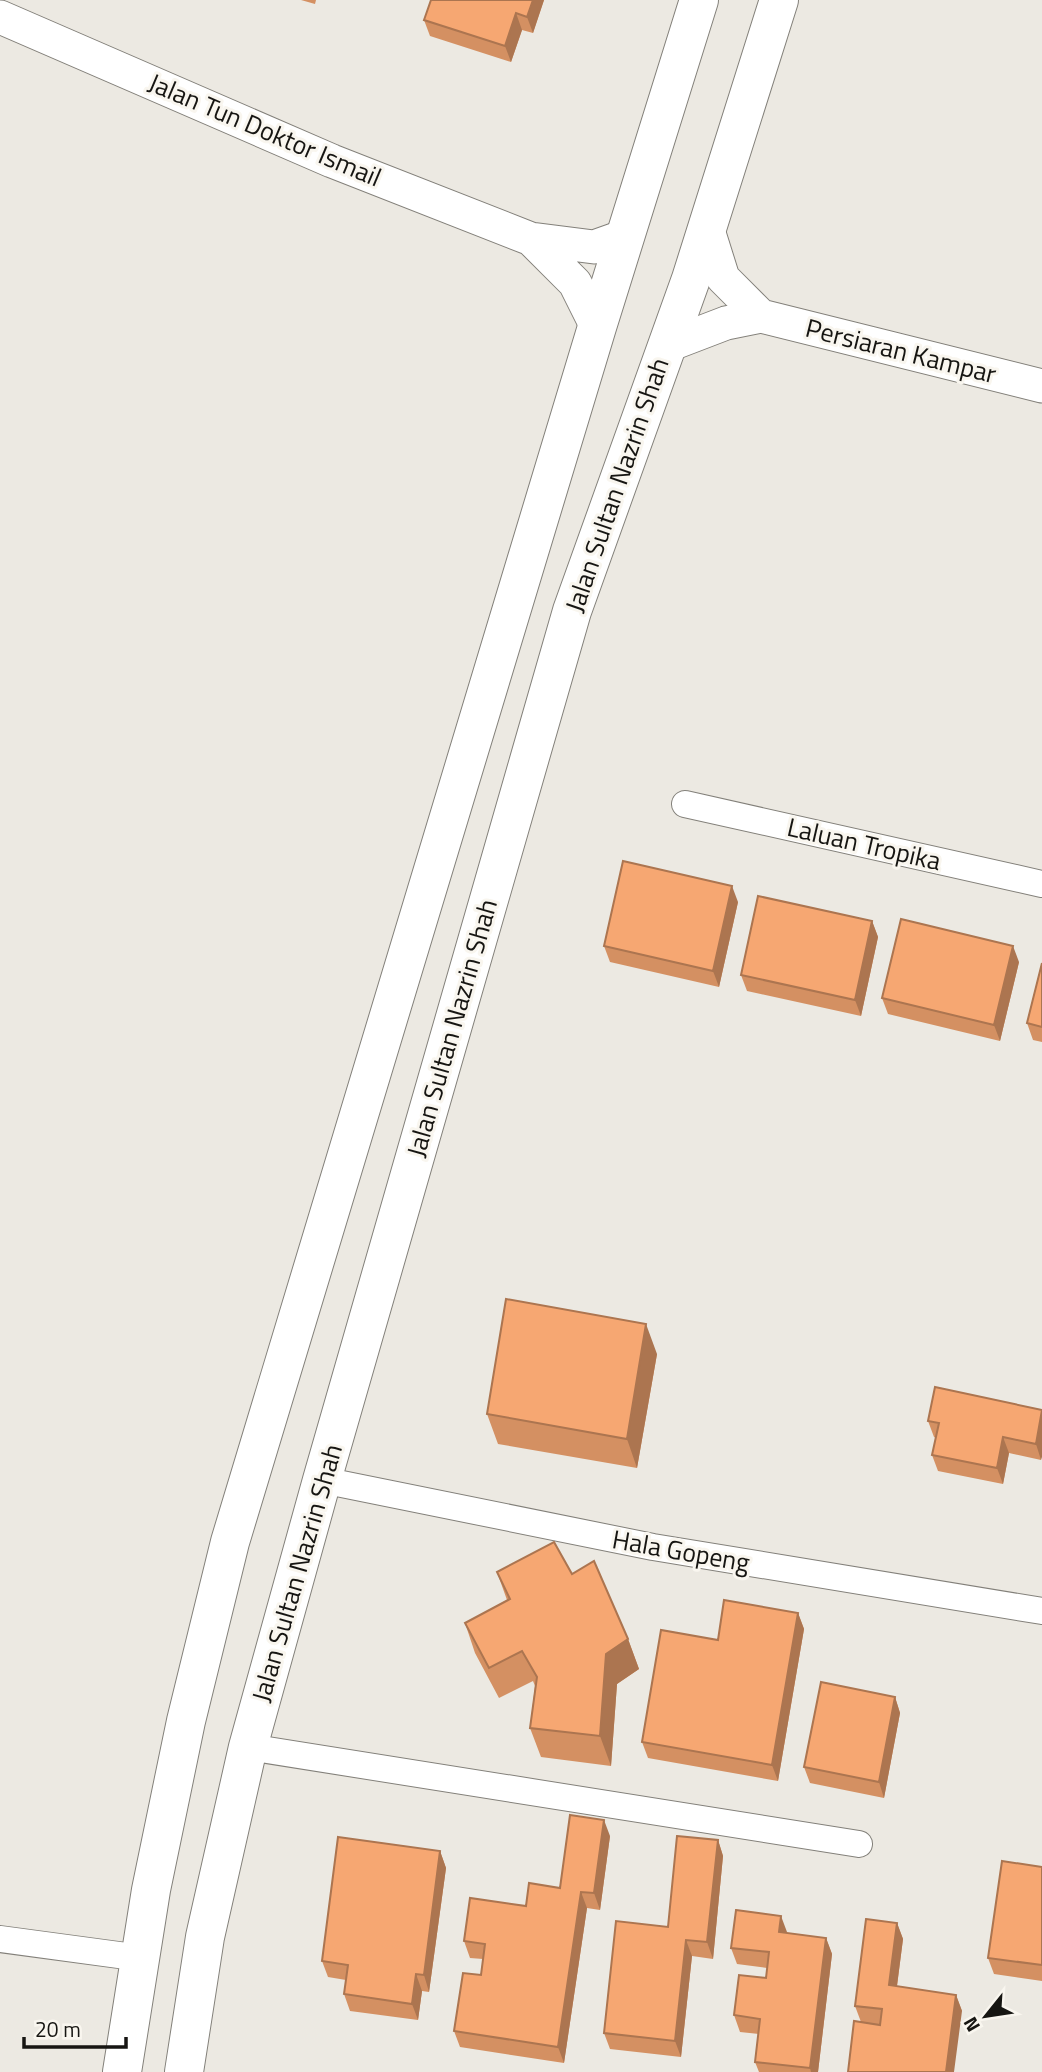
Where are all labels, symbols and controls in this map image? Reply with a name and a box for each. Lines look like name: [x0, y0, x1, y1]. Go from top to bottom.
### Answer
street label: Jalan Tun Doktor Ismail: [143, 63, 388, 196]
street label: Persiaran Kampar: [802, 308, 1001, 393]
street label: Jalan Sultan Nazrin Shah: [555, 352, 678, 617]
street label: Laluan Tropika: [783, 807, 945, 880]
street label: Jalan Sultan Nazrin Shah: [396, 894, 507, 1161]
street label: Jalan Sultan Nazrin Shah: [241, 1439, 352, 1706]
street label: Hala Gopeng: [609, 1519, 753, 1582]
north arrow: [951, 1981, 1021, 2051]
scale bar: [24, 2006, 126, 2050]
text: N: [955, 2012, 987, 2038]
text: 20 m: [35, 2013, 81, 2045]

